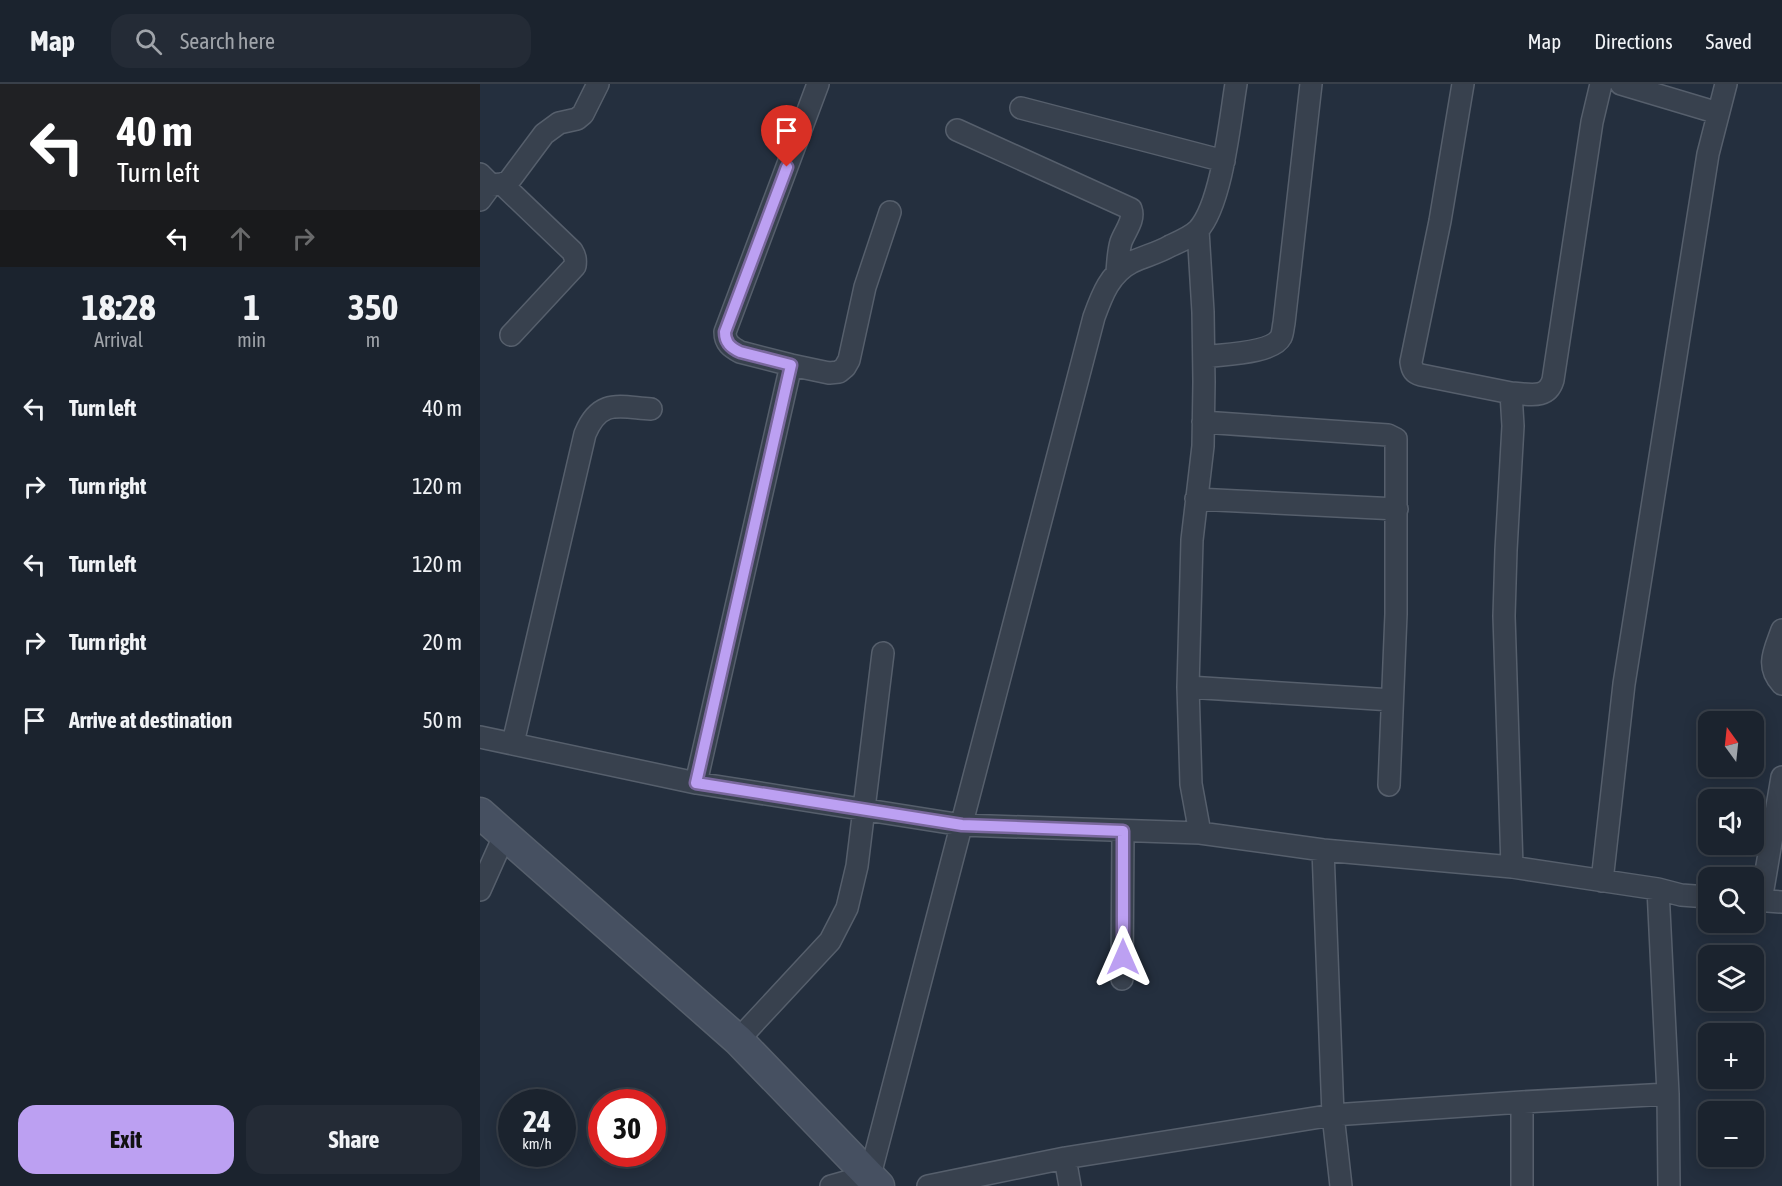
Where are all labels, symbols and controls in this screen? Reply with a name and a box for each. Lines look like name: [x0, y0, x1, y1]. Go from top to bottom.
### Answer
search box: [111, 14, 531, 68]
text: Map: [30, 25, 75, 57]
icon: search: [132, 25, 165, 58]
text: Search here: [180, 28, 275, 54]
text: Map: [1527, 29, 1561, 53]
text: Directions: [1594, 29, 1673, 53]
text: Saved: [1706, 29, 1752, 53]
pin: [761, 105, 812, 167]
text: 40 m: [117, 107, 192, 155]
icon: left: [18, 108, 96, 186]
icon: arrive: [770, 114, 803, 147]
text: Turn left: [117, 157, 200, 188]
icon: left: [161, 222, 194, 255]
icon: ahead: [224, 222, 257, 255]
icon: right: [287, 222, 320, 255]
text: 18:28: [82, 286, 156, 328]
text: 1: [243, 286, 260, 328]
text: 350: [348, 286, 398, 328]
text: Arrival: [94, 328, 143, 351]
text: min: [237, 328, 266, 351]
text: m: [366, 328, 380, 351]
icon: left: [18, 392, 51, 425]
text: Turn left: [69, 395, 136, 421]
text: 40 m: [422, 395, 462, 421]
icon: right: [18, 470, 51, 503]
text: Turn right: [69, 473, 146, 499]
text: 120 m: [412, 473, 462, 499]
icon: left: [18, 548, 51, 581]
text: Turn left: [69, 551, 136, 577]
text: 120 m: [412, 551, 462, 577]
icon: right: [18, 626, 51, 659]
text: Turn right: [69, 629, 146, 655]
text: 20 m: [422, 629, 462, 655]
icon: arrive: [18, 704, 51, 737]
text: Arrive at destination: [69, 707, 232, 733]
text: 50 m: [422, 707, 462, 733]
north arrow: [1698, 711, 1764, 777]
map controls: [1698, 711, 1764, 1167]
button: sound: [1698, 789, 1764, 855]
button: search: [1698, 867, 1764, 933]
position arrow: [1091, 925, 1155, 989]
button: layers: [1698, 945, 1764, 1011]
button: +: [1698, 1023, 1764, 1089]
speed limit sign: 30: [588, 1089, 666, 1167]
button: −: [1698, 1101, 1764, 1167]
text: 24: [523, 1104, 551, 1138]
button: Exit: [18, 1105, 234, 1174]
button: Share: [246, 1105, 462, 1174]
text: km/h: [522, 1135, 552, 1152]

